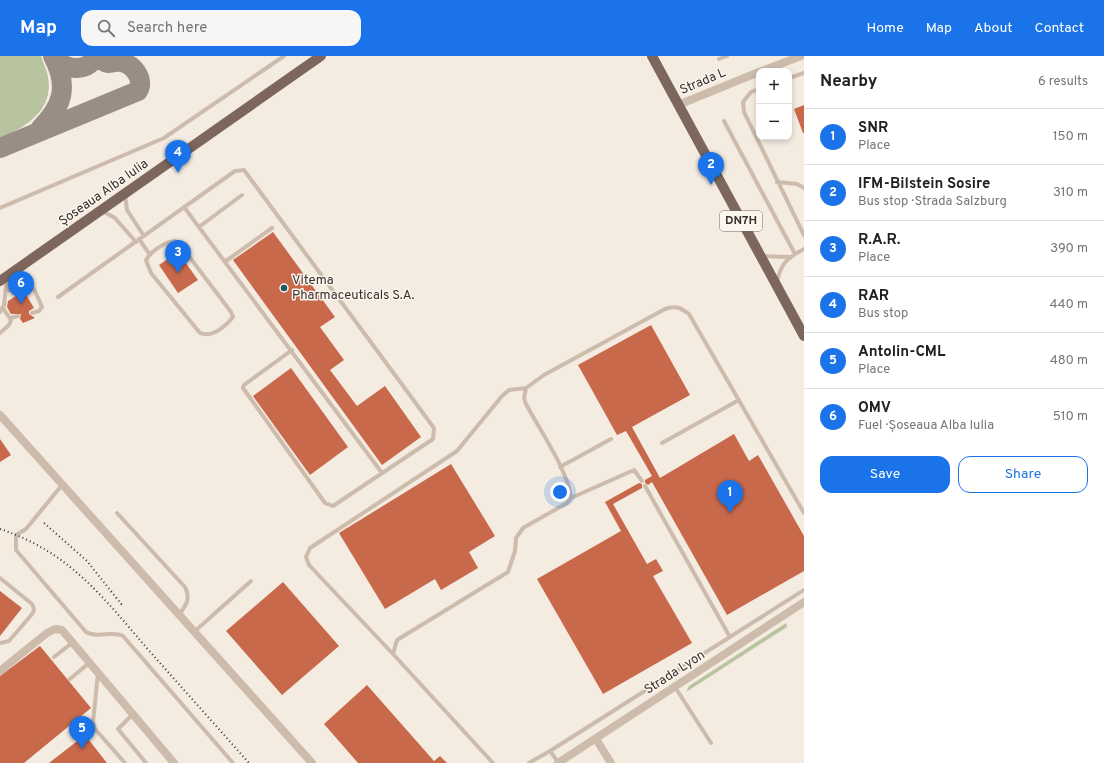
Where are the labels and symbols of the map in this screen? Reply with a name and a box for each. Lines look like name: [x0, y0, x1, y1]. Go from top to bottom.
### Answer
street label: Strada L: [678, 65, 728, 99]
pin: 4: [165, 140, 191, 173]
pin: 2: [698, 152, 724, 185]
street label: Șoseaua Alba Iulia: [56, 156, 152, 230]
road number: DN7H: [720, 211, 762, 231]
pin: 3: [165, 240, 191, 273]
pin: 6: [8, 271, 34, 304]
place label: Vitema Pharmaceuticals S.A.: [292, 273, 415, 304]
marker: Vitema Pharmaceuticals S.A.: [279, 283, 289, 293]
pin: 1: [717, 480, 743, 513]
your location: [550, 482, 570, 502]
street label: Strada Lyon: [642, 647, 708, 699]
pin: 5: [69, 716, 95, 749]

